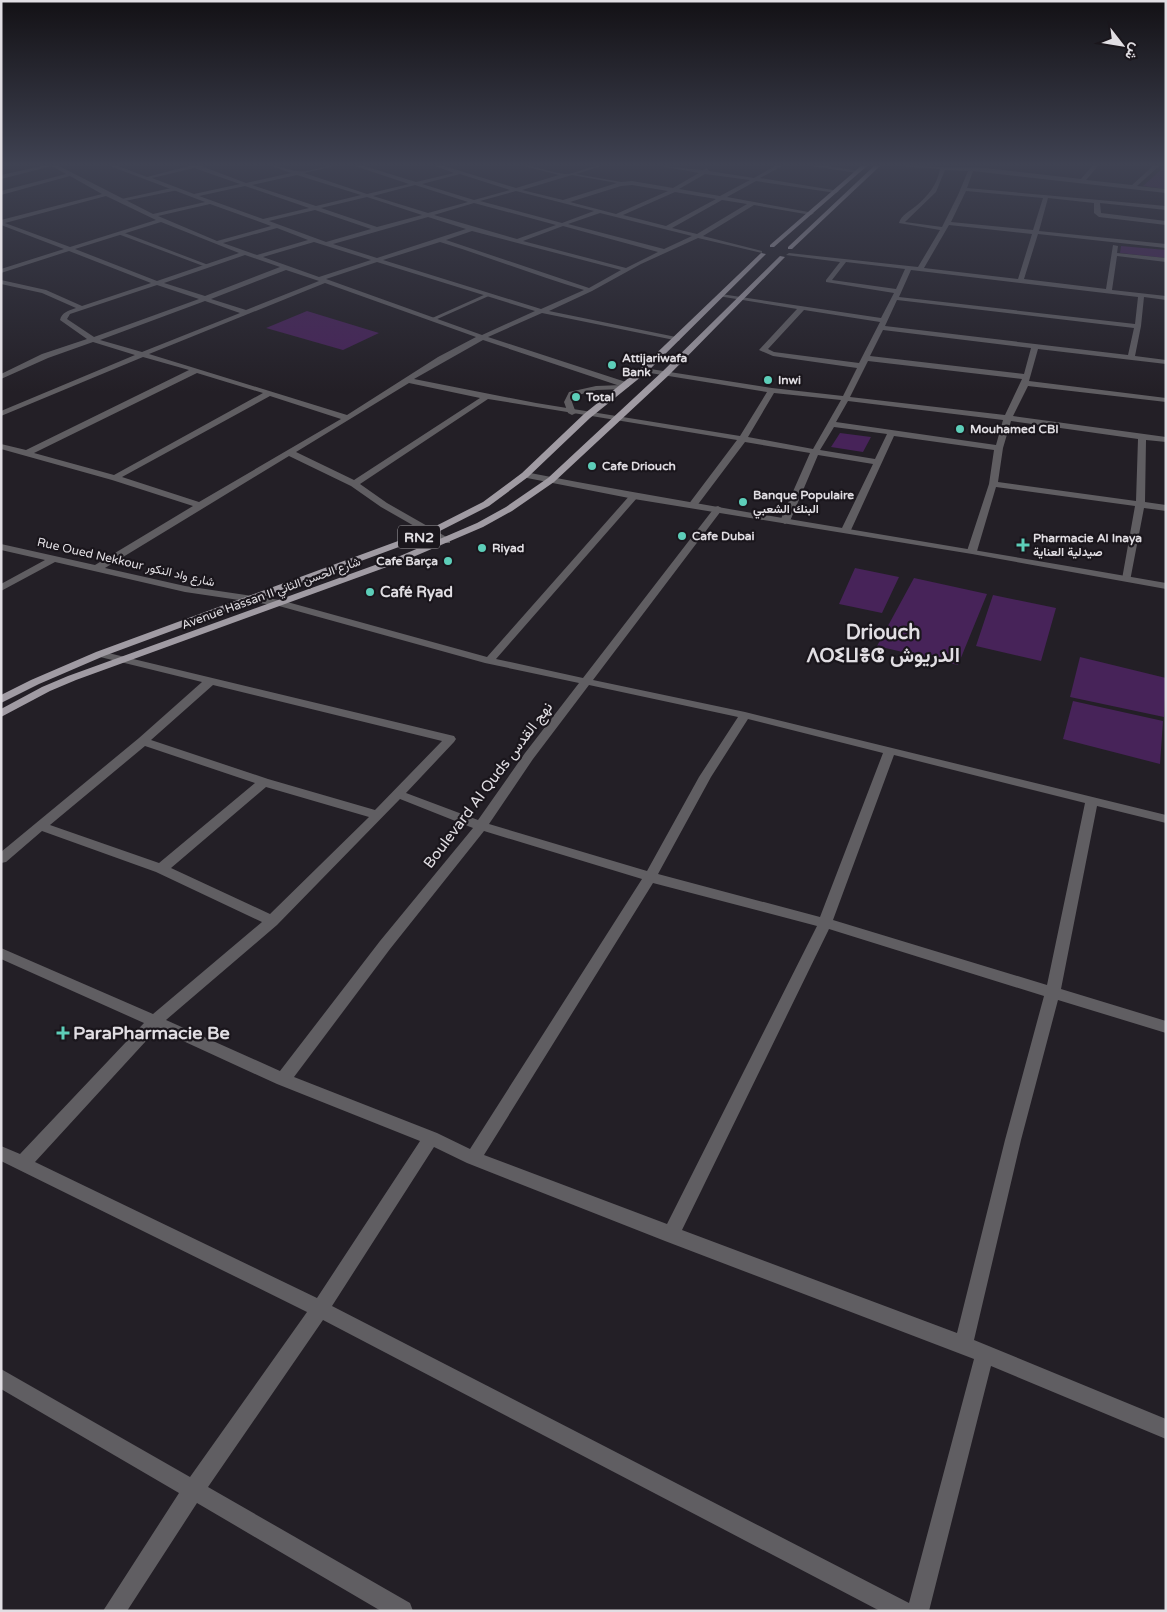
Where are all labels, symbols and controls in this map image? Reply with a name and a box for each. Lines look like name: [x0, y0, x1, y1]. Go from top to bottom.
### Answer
north arrow: [1097, 20, 1147, 70]
text: ش: [1121, 40, 1144, 63]
place label: Attijariwafa Bank: [622, 351, 688, 379]
marker: Attijariwafa Bank: [606, 359, 618, 371]
place label: Inwi: [778, 373, 801, 387]
marker: Inwi: [762, 374, 774, 386]
place label: Total: [585, 390, 614, 404]
marker: Total: [570, 391, 582, 403]
place label: Mouhamed CBI: [970, 422, 1059, 436]
marker: Mouhamed CBI: [954, 423, 966, 435]
place label: Cafe Driouch: [602, 459, 676, 473]
marker: Cafe Driouch: [586, 460, 598, 472]
place label: Banque Populaire البنك الشعبي: [753, 488, 854, 519]
marker: Banque Populaire البنك الشعبي: [737, 496, 749, 508]
road number: RN2: [398, 526, 440, 548]
place label: Cafe Dubai: [692, 529, 755, 543]
marker: Cafe Dubai: [676, 530, 688, 542]
place label: Pharmacie Al Inaya صيدلية العناية: [1033, 531, 1142, 559]
street label: Rue Oued Nekkour شارع واد النکور: [35, 535, 216, 591]
marker: Pharmacie Al Inaya صيدلية العناية: [1017, 539, 1029, 551]
place label: Riyad: [492, 541, 524, 556]
marker: Riyad: [476, 542, 488, 554]
street label: Avenue Hassan II شارع الحسن الثاني: [180, 554, 363, 635]
place label: Cafe Barça: [376, 554, 438, 569]
marker: Cafe Barça: [442, 555, 454, 567]
place label: Café Ryad: [380, 583, 453, 602]
marker: Café Ryad: [364, 586, 376, 598]
district label: Driouch ⴷⵔⵉⵡⴻⵛ الدريوش: [806, 621, 960, 668]
street label: Boulevard Al Quds نهج القدس: [420, 698, 558, 873]
place label: ParaPharmacie Be: [73, 1022, 230, 1044]
marker: ParaPharmacie Be: [57, 1027, 69, 1039]

